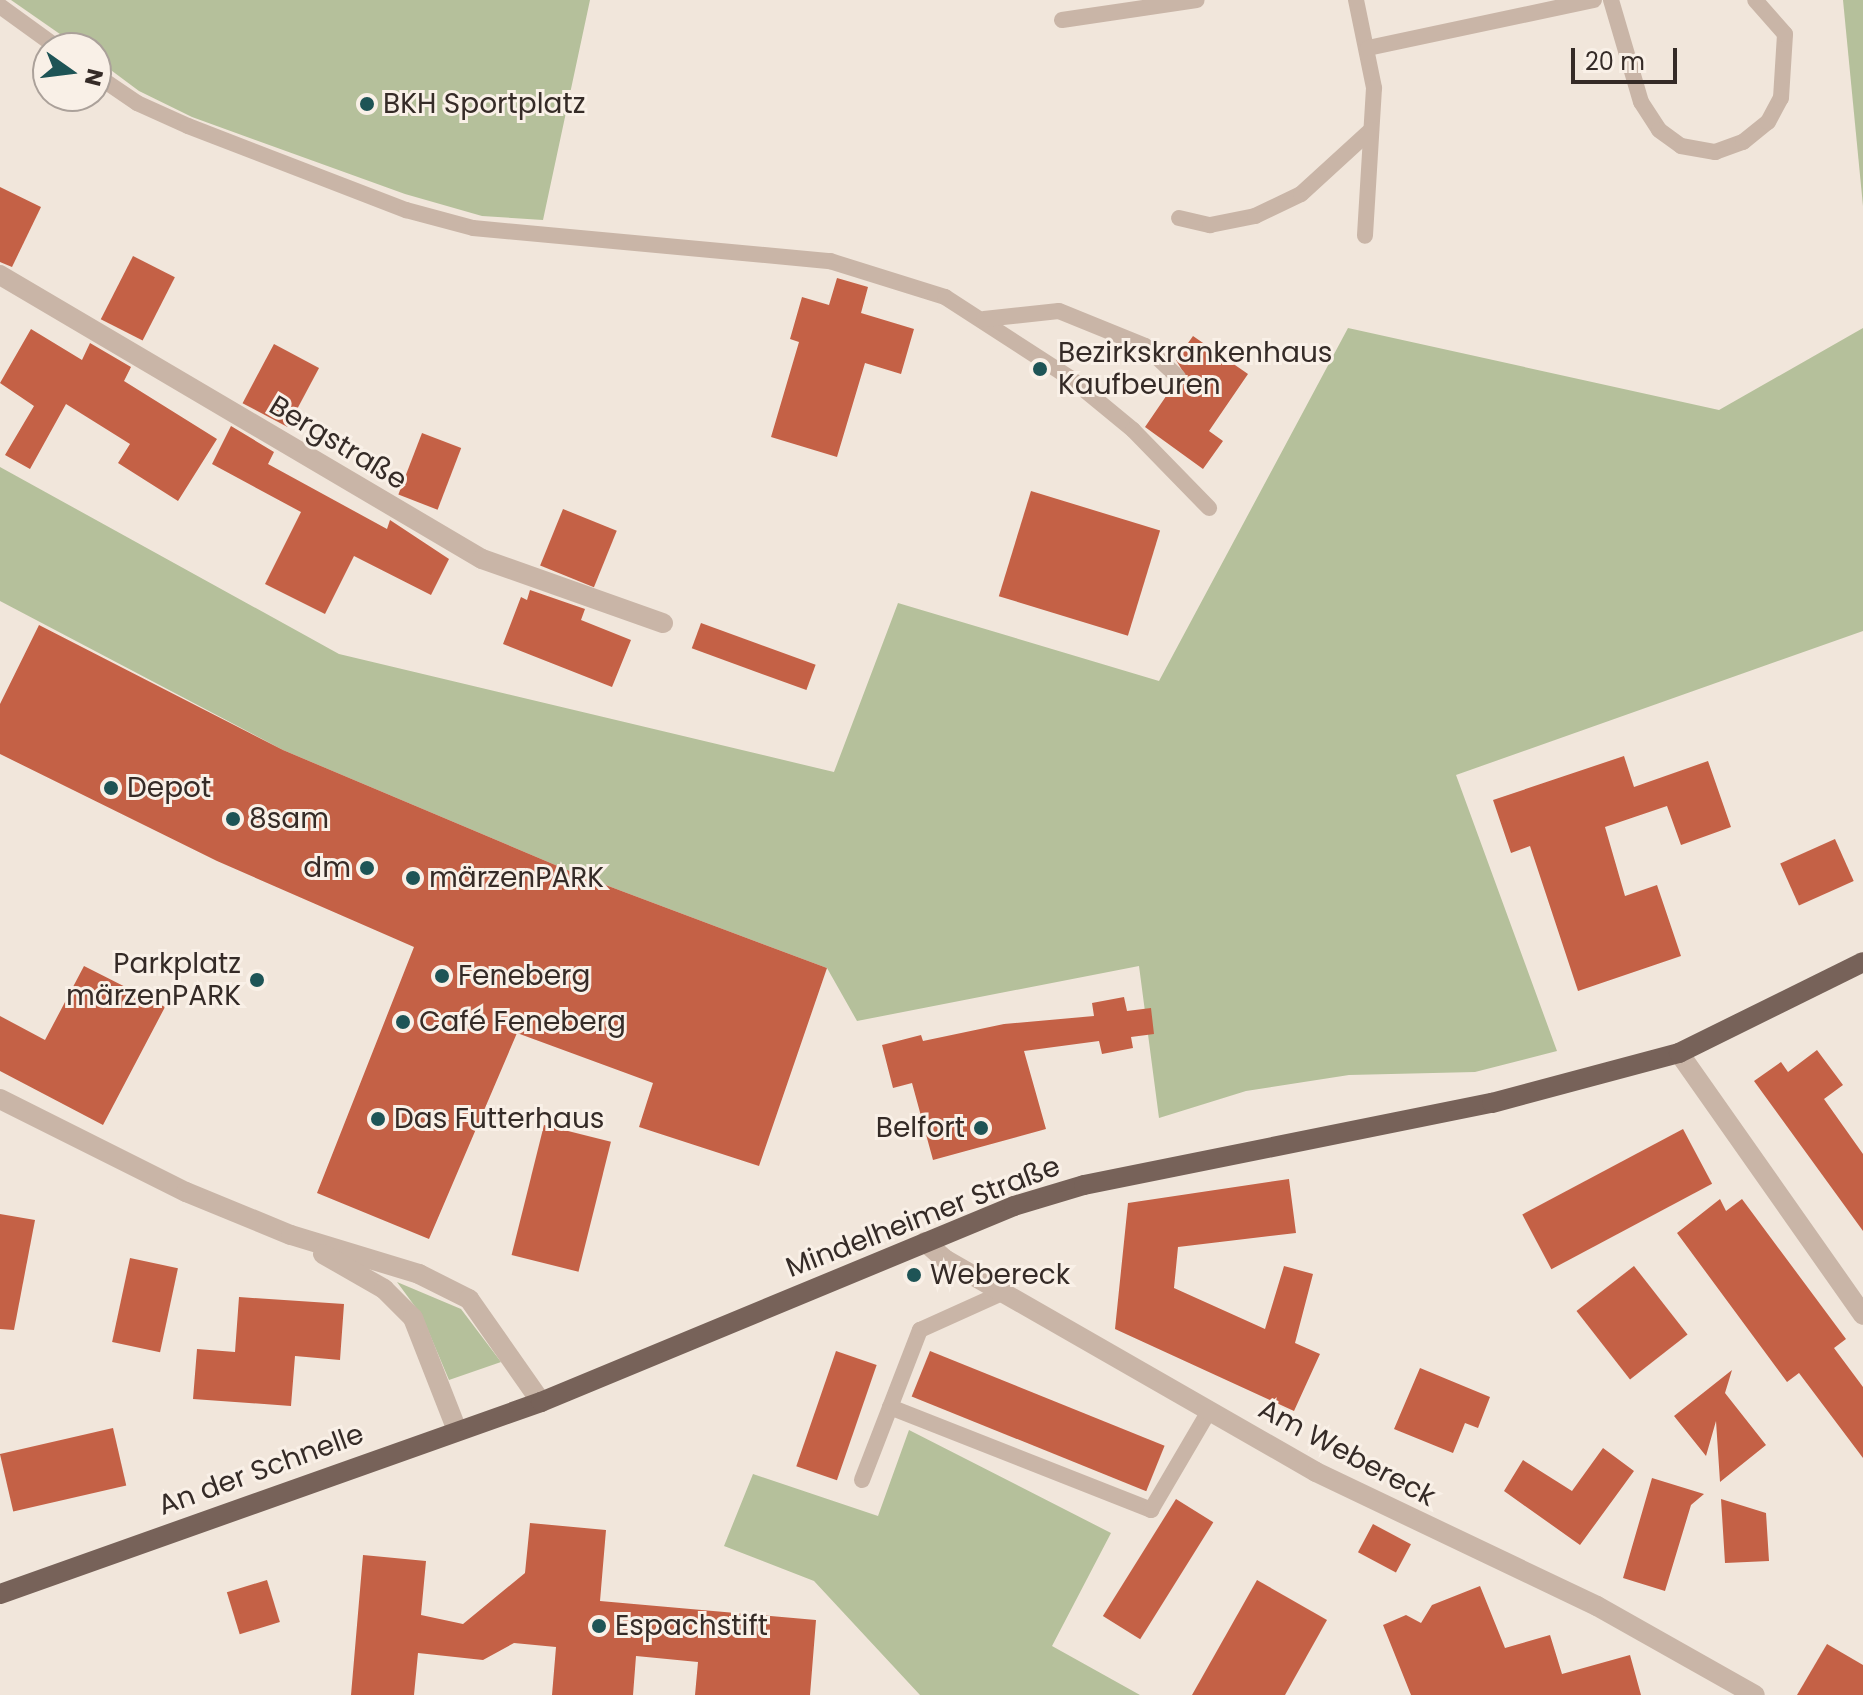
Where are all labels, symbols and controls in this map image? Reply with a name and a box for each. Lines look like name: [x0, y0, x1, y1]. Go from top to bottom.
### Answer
north arrow: [32, 32, 112, 112]
scale bar: [1575, 32, 1681, 82]
text: 20 m: [1585, 45, 1645, 78]
text: N: [77, 66, 111, 89]
place label: BKH Sportplatz: [383, 87, 585, 121]
marker: BKH Sportplatz: [358, 95, 376, 113]
place label: Bezirkskrankenhaus Kaufbeuren: [1058, 336, 1332, 402]
marker: Bezirkskrankenhaus Kaufbeuren: [1029, 358, 1051, 380]
street label: Bergstraße: [263, 389, 413, 497]
place label: Depot: [127, 771, 211, 805]
marker: Depot: [102, 779, 120, 797]
place label: 8sam: [249, 802, 329, 836]
marker: 8sam: [224, 810, 242, 828]
place label: dm: [303, 851, 351, 885]
marker: dm: [358, 859, 376, 877]
place label: märzenPARK: [429, 861, 604, 895]
marker: märzenPARK: [404, 869, 422, 887]
place label: Parkplatz märzenPARK: [66, 947, 241, 1013]
place label: Feneberg: [458, 959, 590, 993]
marker: Feneberg: [433, 967, 451, 985]
marker: Parkplatz märzenPARK: [248, 971, 266, 989]
place label: Café Feneberg: [419, 1005, 626, 1039]
marker: Café Feneberg: [394, 1013, 412, 1031]
place label: Das Futterhaus: [394, 1102, 604, 1136]
marker: Das Futterhaus: [369, 1110, 387, 1128]
place label: Belfort: [876, 1111, 965, 1145]
marker: Belfort: [972, 1119, 990, 1137]
street label: Mindelheimer Straße: [781, 1149, 1065, 1285]
place label: Webereck: [930, 1258, 1070, 1292]
marker: Webereck: [905, 1266, 923, 1284]
street label: Am Webereck: [1253, 1392, 1441, 1514]
street label: An der Schnelle: [154, 1417, 368, 1523]
place label: Espachstift: [615, 1609, 768, 1643]
marker: Espachstift: [590, 1617, 608, 1635]

